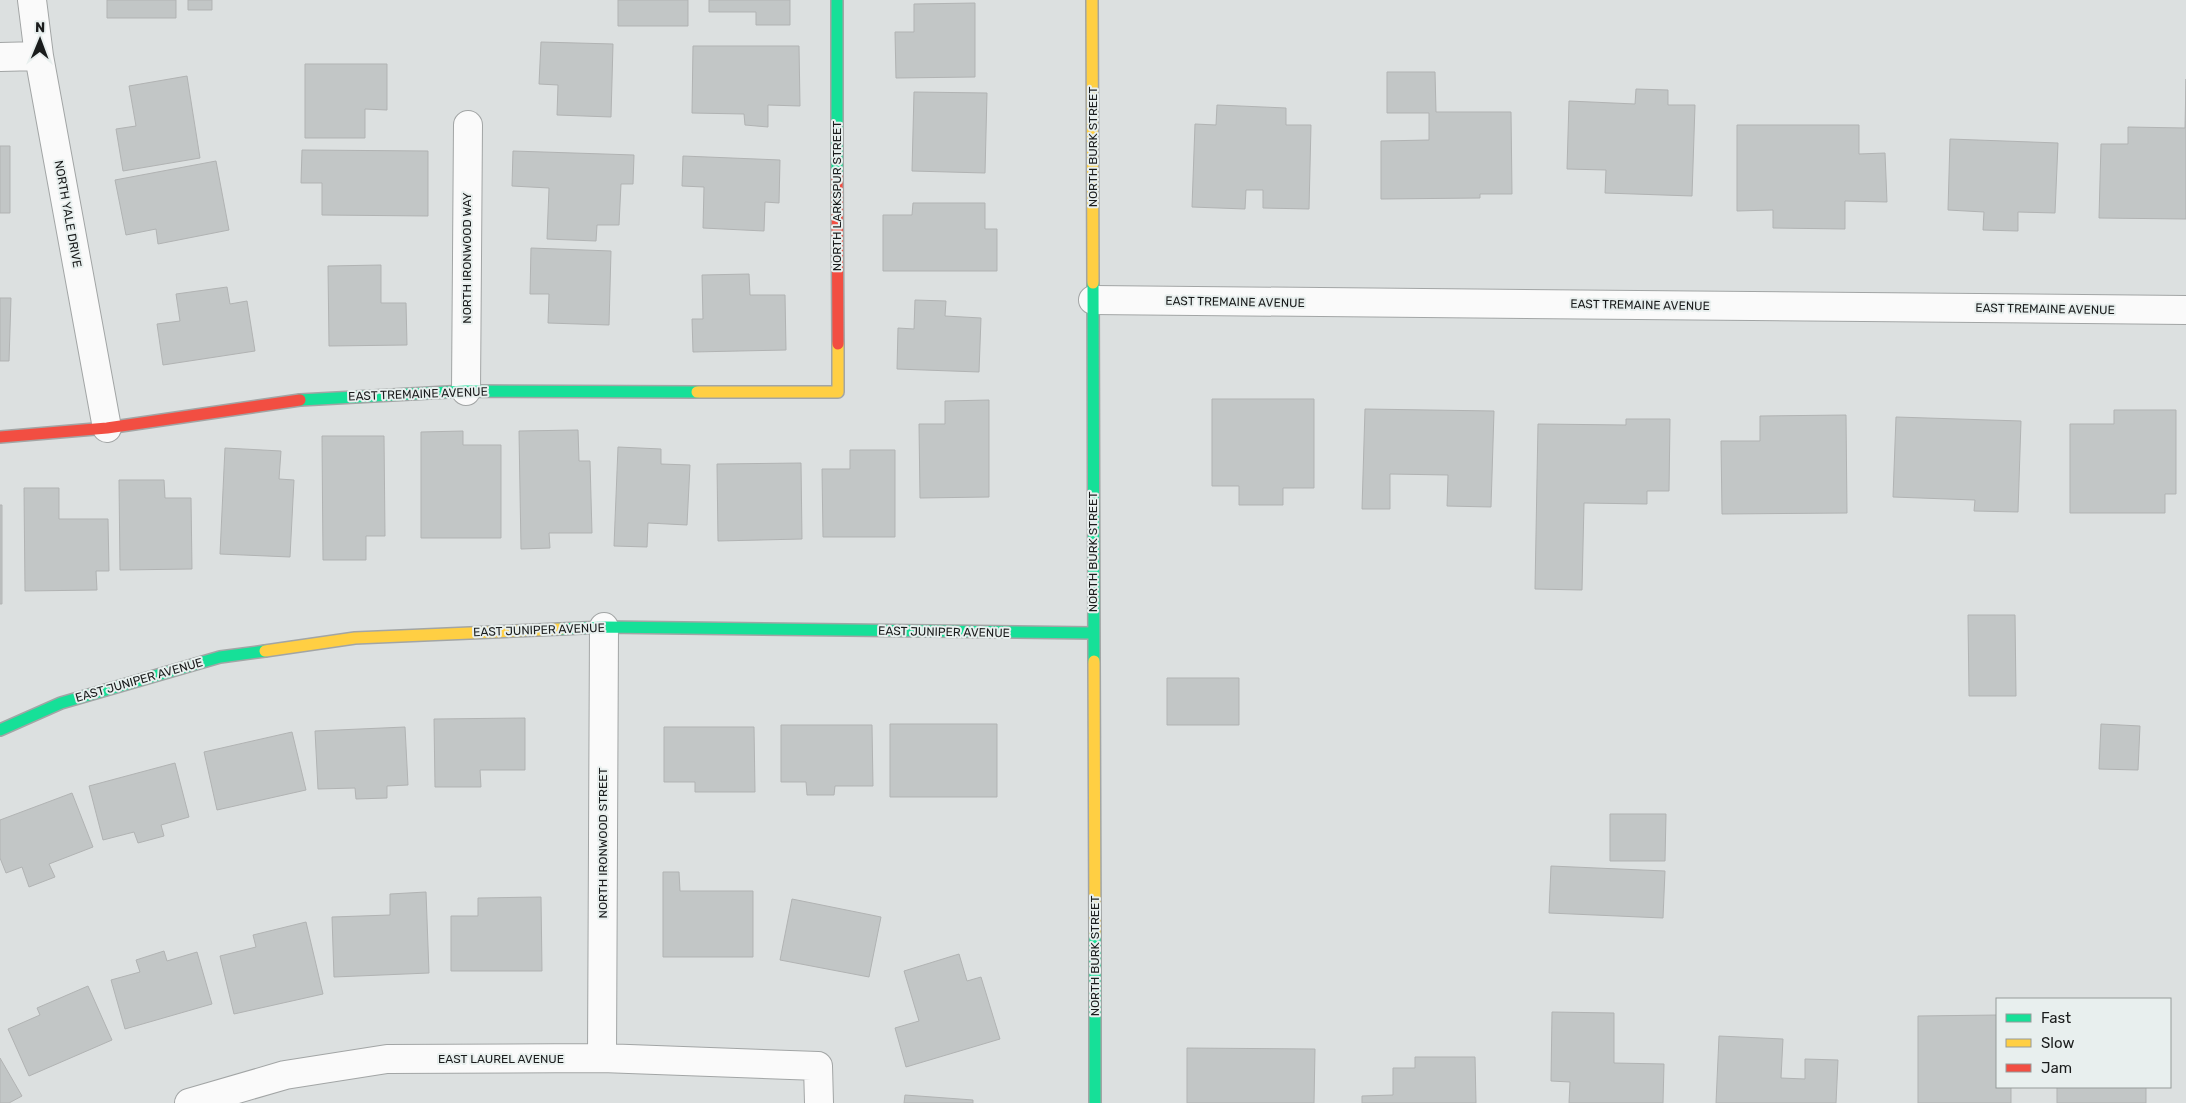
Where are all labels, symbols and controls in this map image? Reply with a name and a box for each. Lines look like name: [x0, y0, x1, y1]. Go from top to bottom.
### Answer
north arrow: [15, 15, 65, 65]
text: N: [35, 19, 45, 36]
street label: NORTH BURK STREET: [1086, 87, 1100, 207]
street label: NORTH LARKSPUR STREET: [830, 121, 844, 271]
street label: NORTH YALE DRIVE: [52, 159, 84, 269]
street label: NORTH IRONWOOD WAY: [460, 192, 474, 324]
street label: EAST TREMAINE AVENUE: [1165, 294, 1305, 310]
street label: EAST TREMAINE AVENUE: [1570, 297, 1710, 313]
street label: EAST TREMAINE AVENUE: [1975, 301, 2115, 317]
street label: EAST TREMAINE AVENUE: [348, 385, 488, 403]
street label: NORTH BURK STREET: [1086, 492, 1100, 612]
street label: EAST JUNIPER AVENUE: [473, 621, 605, 639]
street label: EAST JUNIPER AVENUE: [878, 624, 1010, 640]
street label: EAST JUNIPER AVENUE: [74, 655, 204, 705]
street label: NORTH IRONWOOD STREET: [596, 767, 610, 918]
street label: NORTH BURK STREET: [1088, 896, 1102, 1016]
legend: [1996, 998, 2171, 1088]
text: Fast: [2041, 1009, 2071, 1027]
text: Slow: [2041, 1034, 2074, 1052]
street label: EAST LAUREL AVENUE: [438, 1052, 564, 1066]
text: Jam: [2041, 1059, 2072, 1077]

